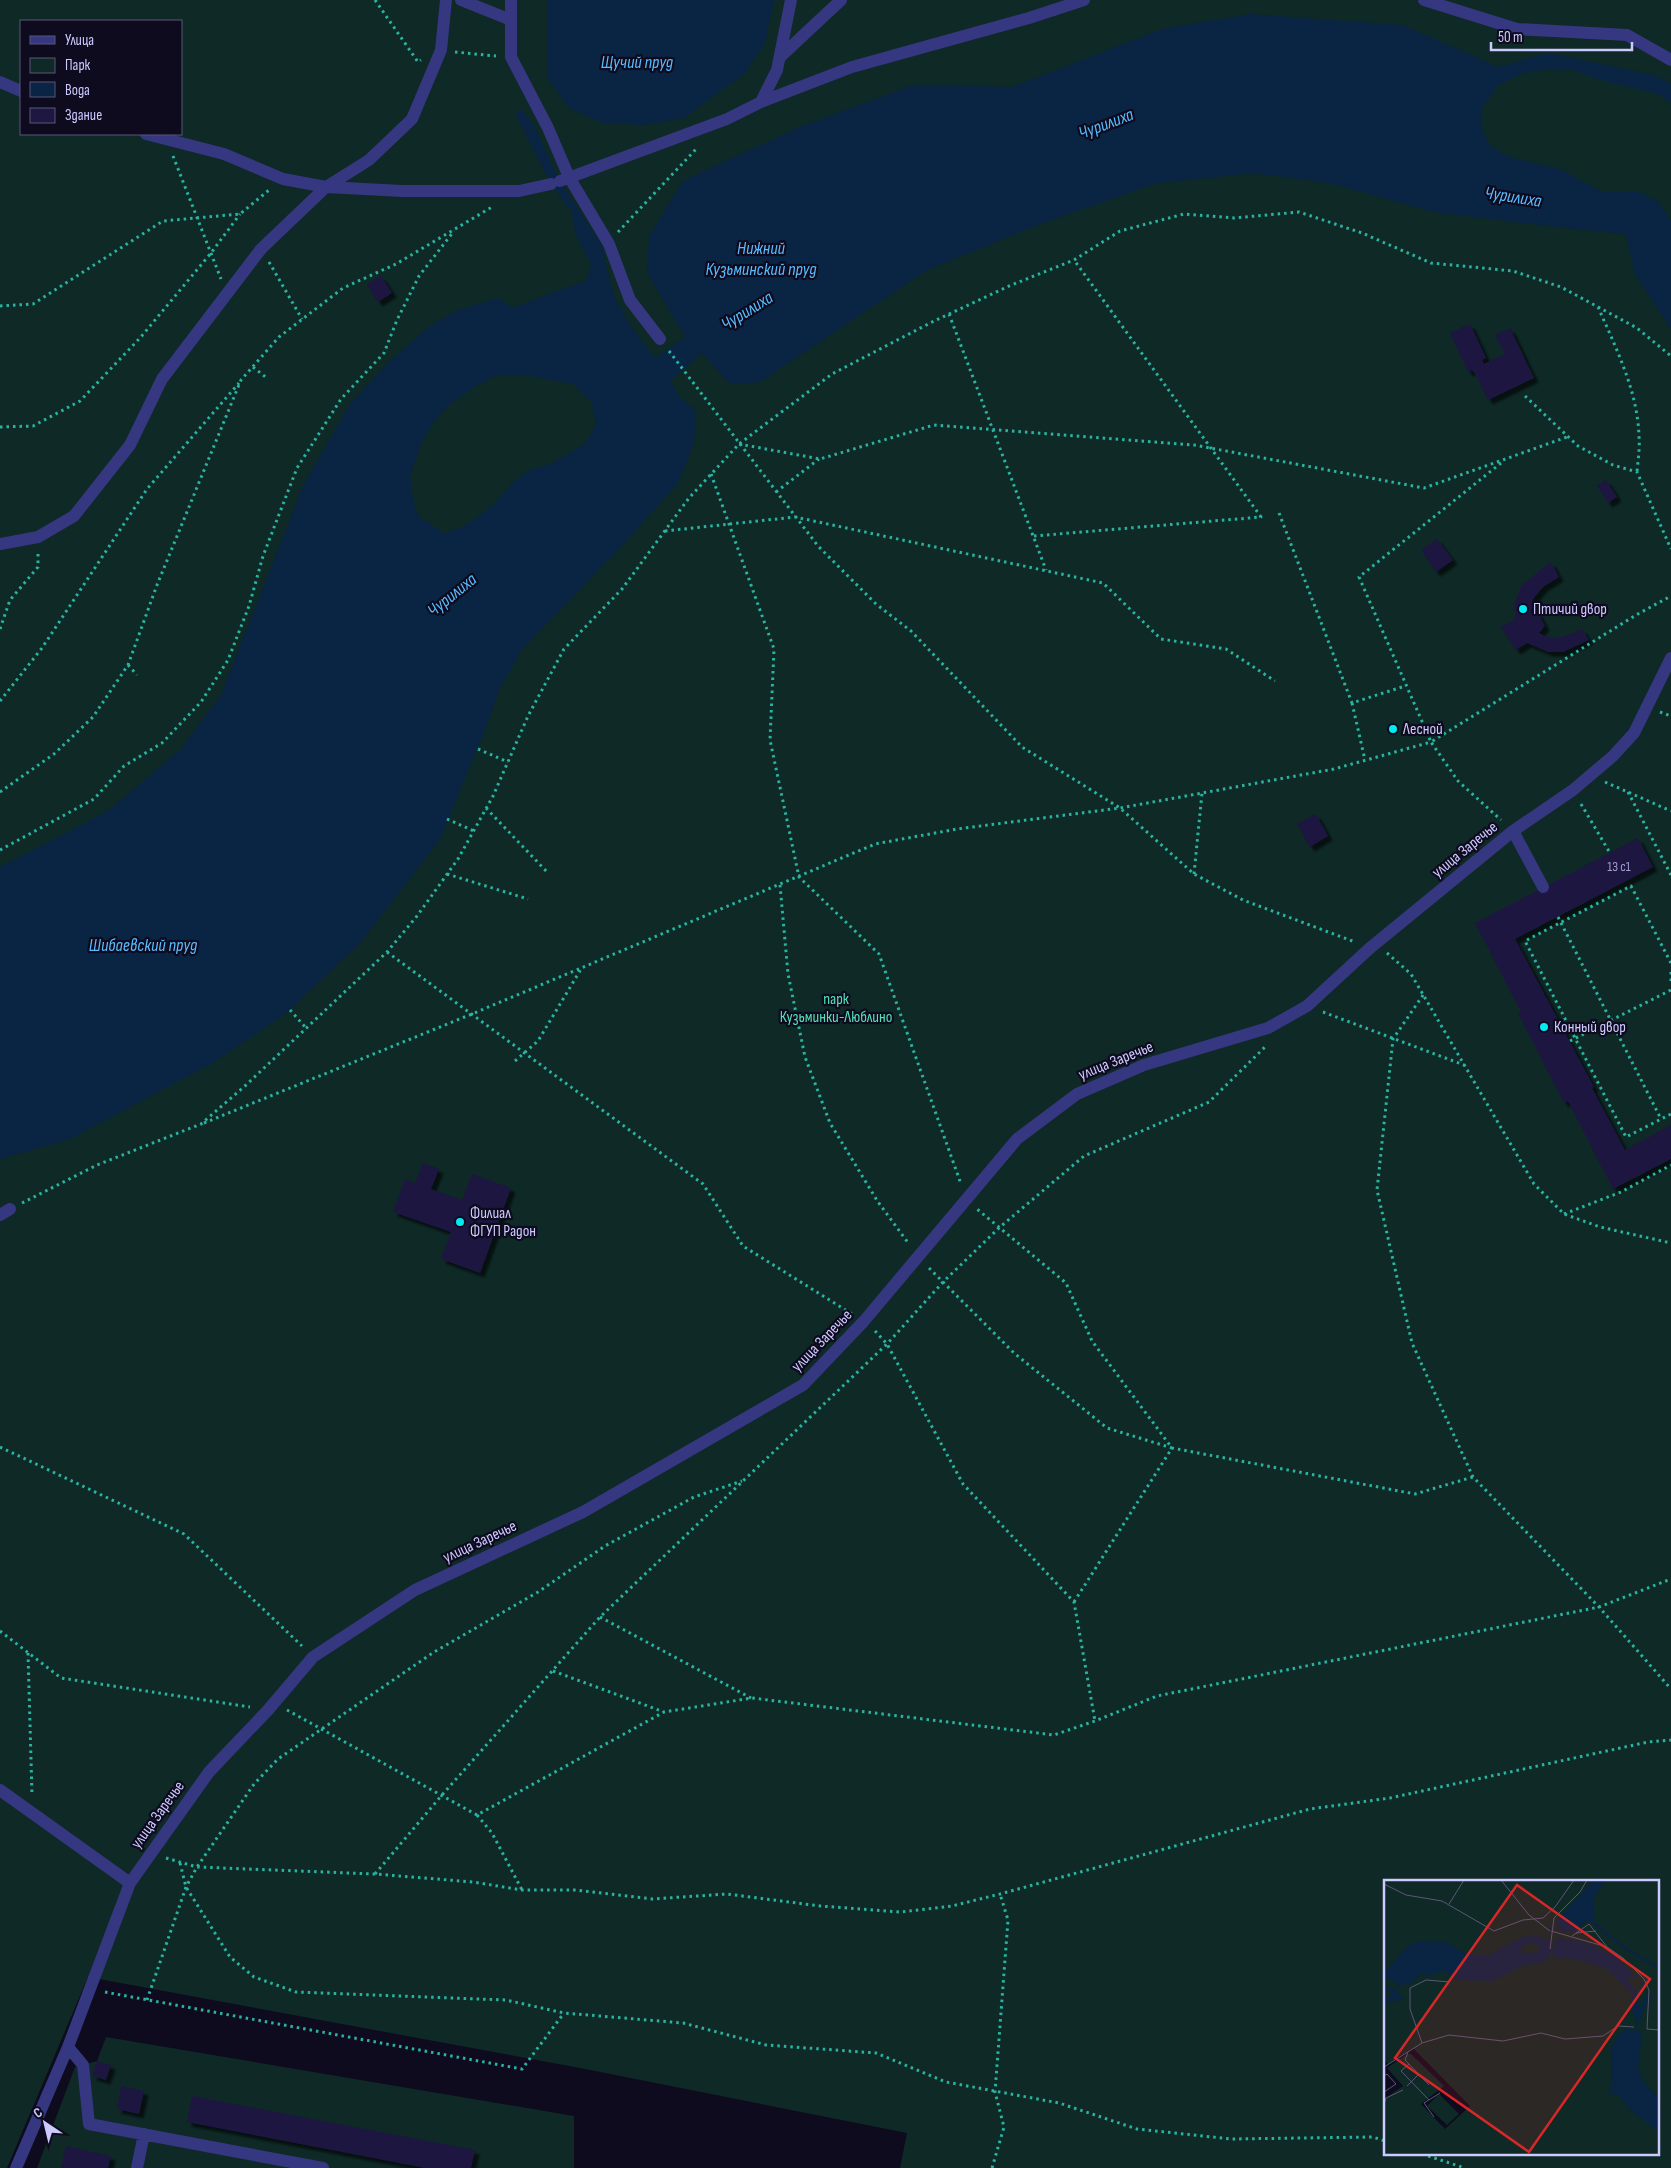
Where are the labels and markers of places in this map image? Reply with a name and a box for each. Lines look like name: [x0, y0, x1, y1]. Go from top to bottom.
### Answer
place label: Птичий двор: [1533, 600, 1607, 619]
marker: Птичий двор: [1517, 603, 1529, 615]
place label: Лесной: [1402, 720, 1443, 739]
marker: Лесной: [1387, 723, 1399, 735]
place label: Конный двор: [1554, 1018, 1626, 1037]
marker: Конный двор: [1538, 1021, 1550, 1033]
place label: Филиал ФГУП Радон: [470, 1204, 536, 1241]
marker: Филиал ФГУП Радон: [454, 1216, 466, 1228]

